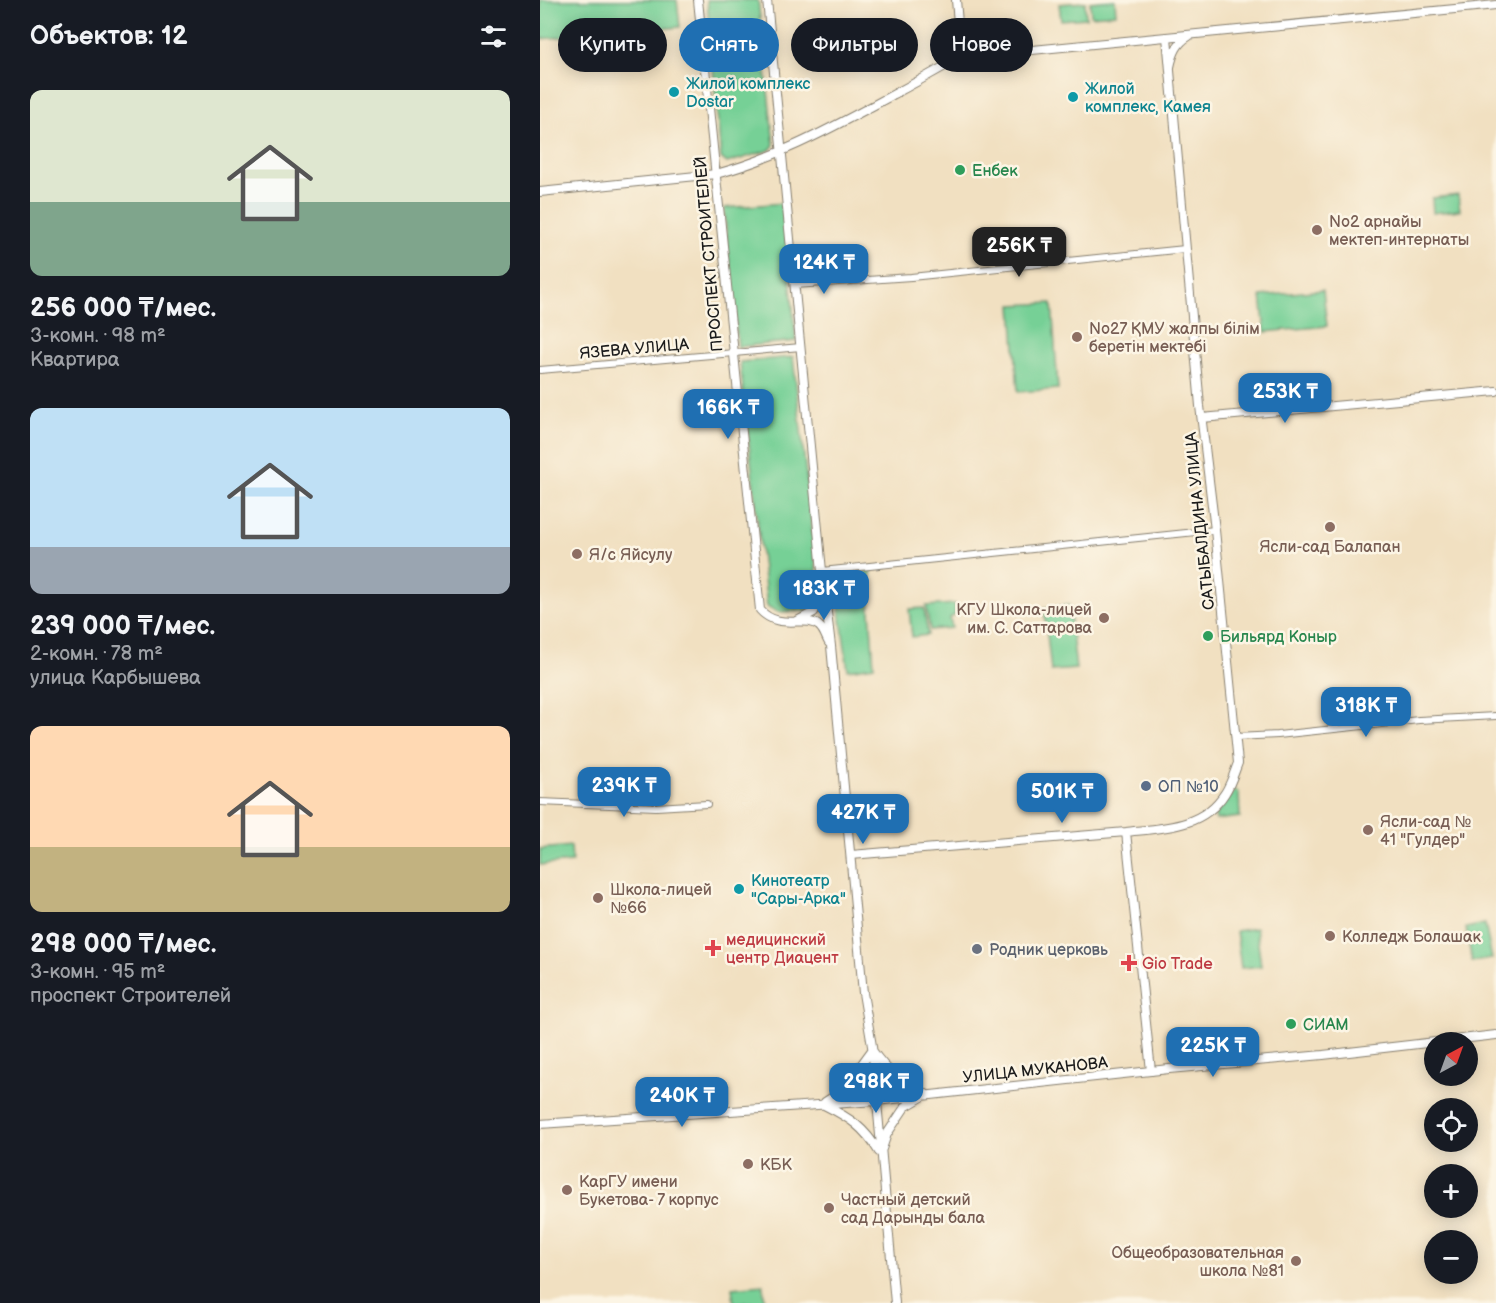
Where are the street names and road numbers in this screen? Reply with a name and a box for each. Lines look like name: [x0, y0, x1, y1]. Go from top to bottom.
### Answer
street label: ПРОСПЕКТ СТРОИТЕЛЕЙ: [691, 155, 728, 353]
street label: ЯЗЕВА УЛИЦА: [579, 335, 690, 364]
street label: САТЫБАЛДИНА УЛИЦА: [1182, 431, 1219, 611]
street label: УЛИЦА МУКАНОВА: [962, 1053, 1109, 1088]

